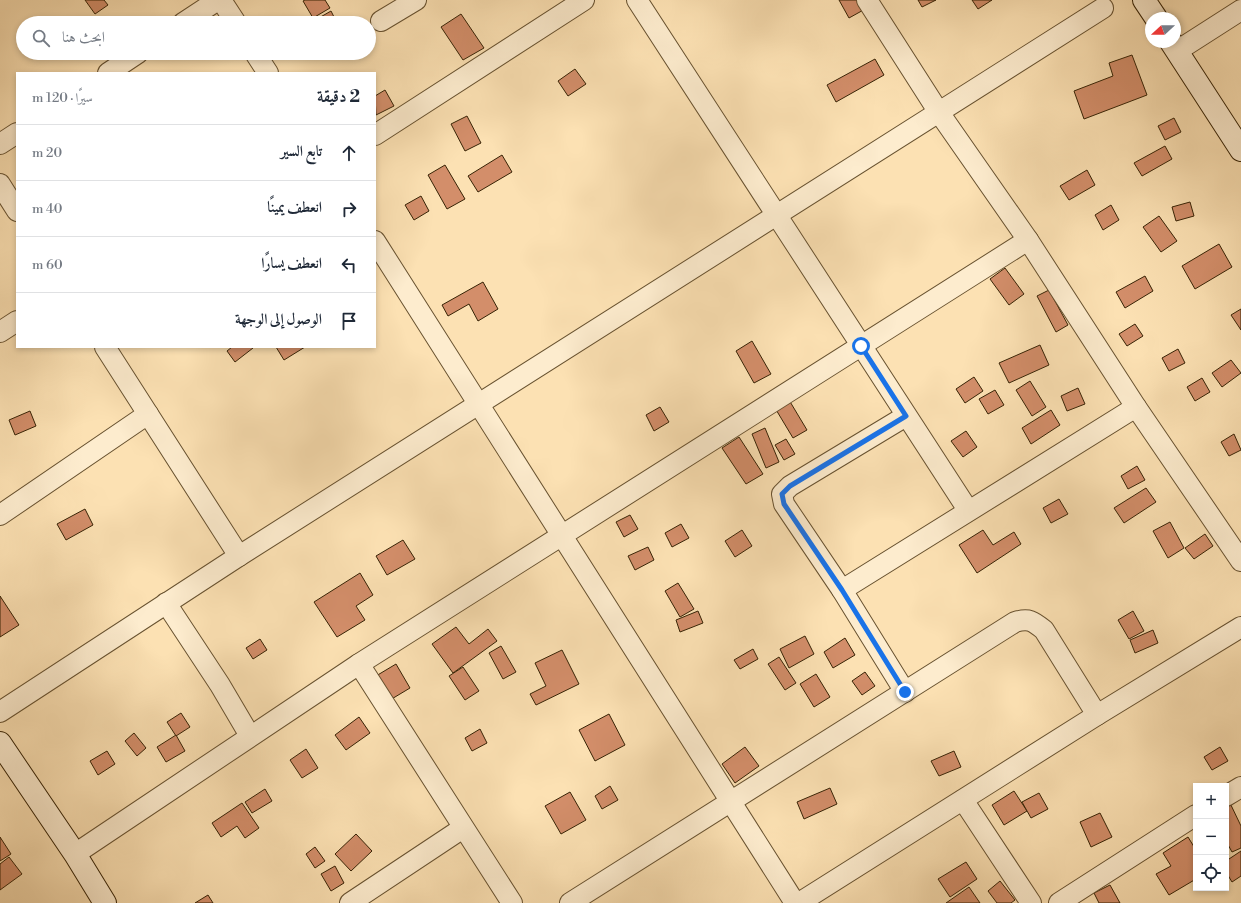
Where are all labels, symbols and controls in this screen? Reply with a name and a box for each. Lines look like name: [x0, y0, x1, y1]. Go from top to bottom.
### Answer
north arrow: [1145, 12, 1181, 48]
search box: [16, 16, 376, 60]
icon: search: [30, 27, 52, 49]
text: ابحث هنا: [62, 28, 105, 47]
text: 2 دقيقة: [317, 86, 360, 108]
text: سيرًا · 120 m: [32, 90, 93, 106]
text: تابع السير: [280, 142, 322, 161]
icon: ahead: [338, 142, 360, 164]
text: 20 m: [32, 145, 62, 161]
text: انعطف يمينًا: [267, 198, 322, 217]
icon: right: [338, 198, 360, 220]
text: 40 m: [32, 201, 62, 217]
text: انعطف يسارًا: [261, 254, 322, 273]
icon: left: [338, 254, 360, 276]
text: 60 m: [32, 257, 63, 273]
text: الوصول إلى الوجهة: [235, 310, 322, 329]
icon: arrive: [338, 310, 360, 332]
route start: [852, 337, 870, 355]
route end: [896, 683, 914, 701]
map controls: [1193, 783, 1229, 891]
button: +: [1193, 783, 1229, 819]
button: −: [1193, 819, 1229, 855]
button: locate: [1193, 855, 1229, 891]

